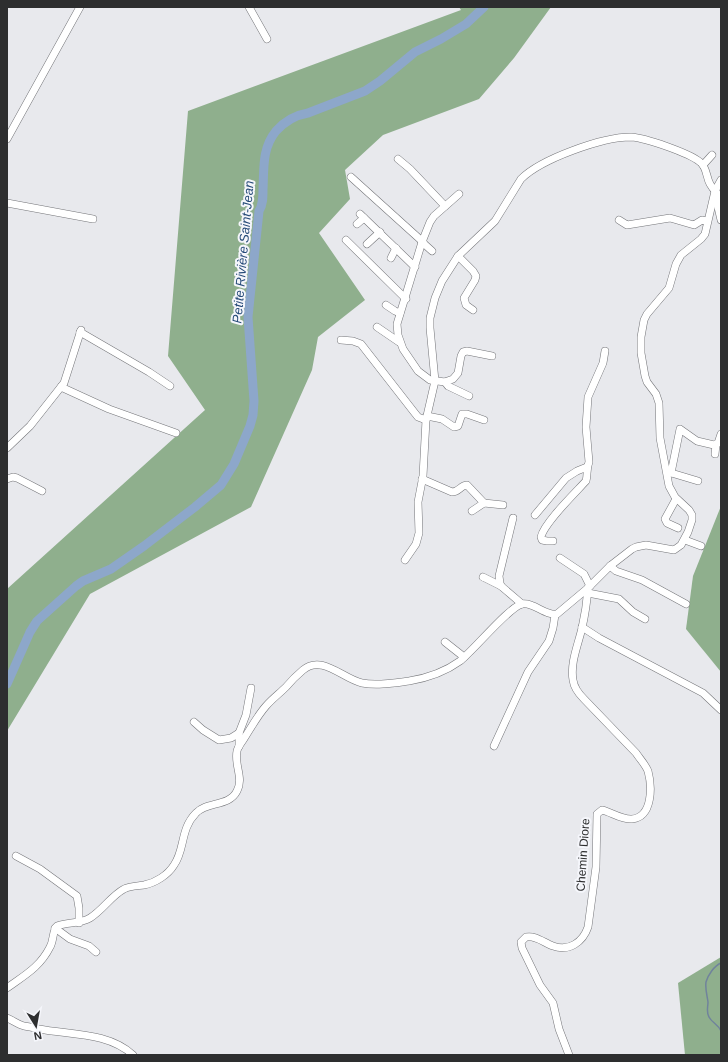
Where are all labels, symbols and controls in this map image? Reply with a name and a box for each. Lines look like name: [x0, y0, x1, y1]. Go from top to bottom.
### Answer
water label: Petite Rivière Saint-Jean: [229, 180, 257, 324]
street label: Chemin Diore: [573, 818, 593, 892]
north arrow: [16, 1006, 56, 1046]
text: N: [33, 1029, 43, 1042]

